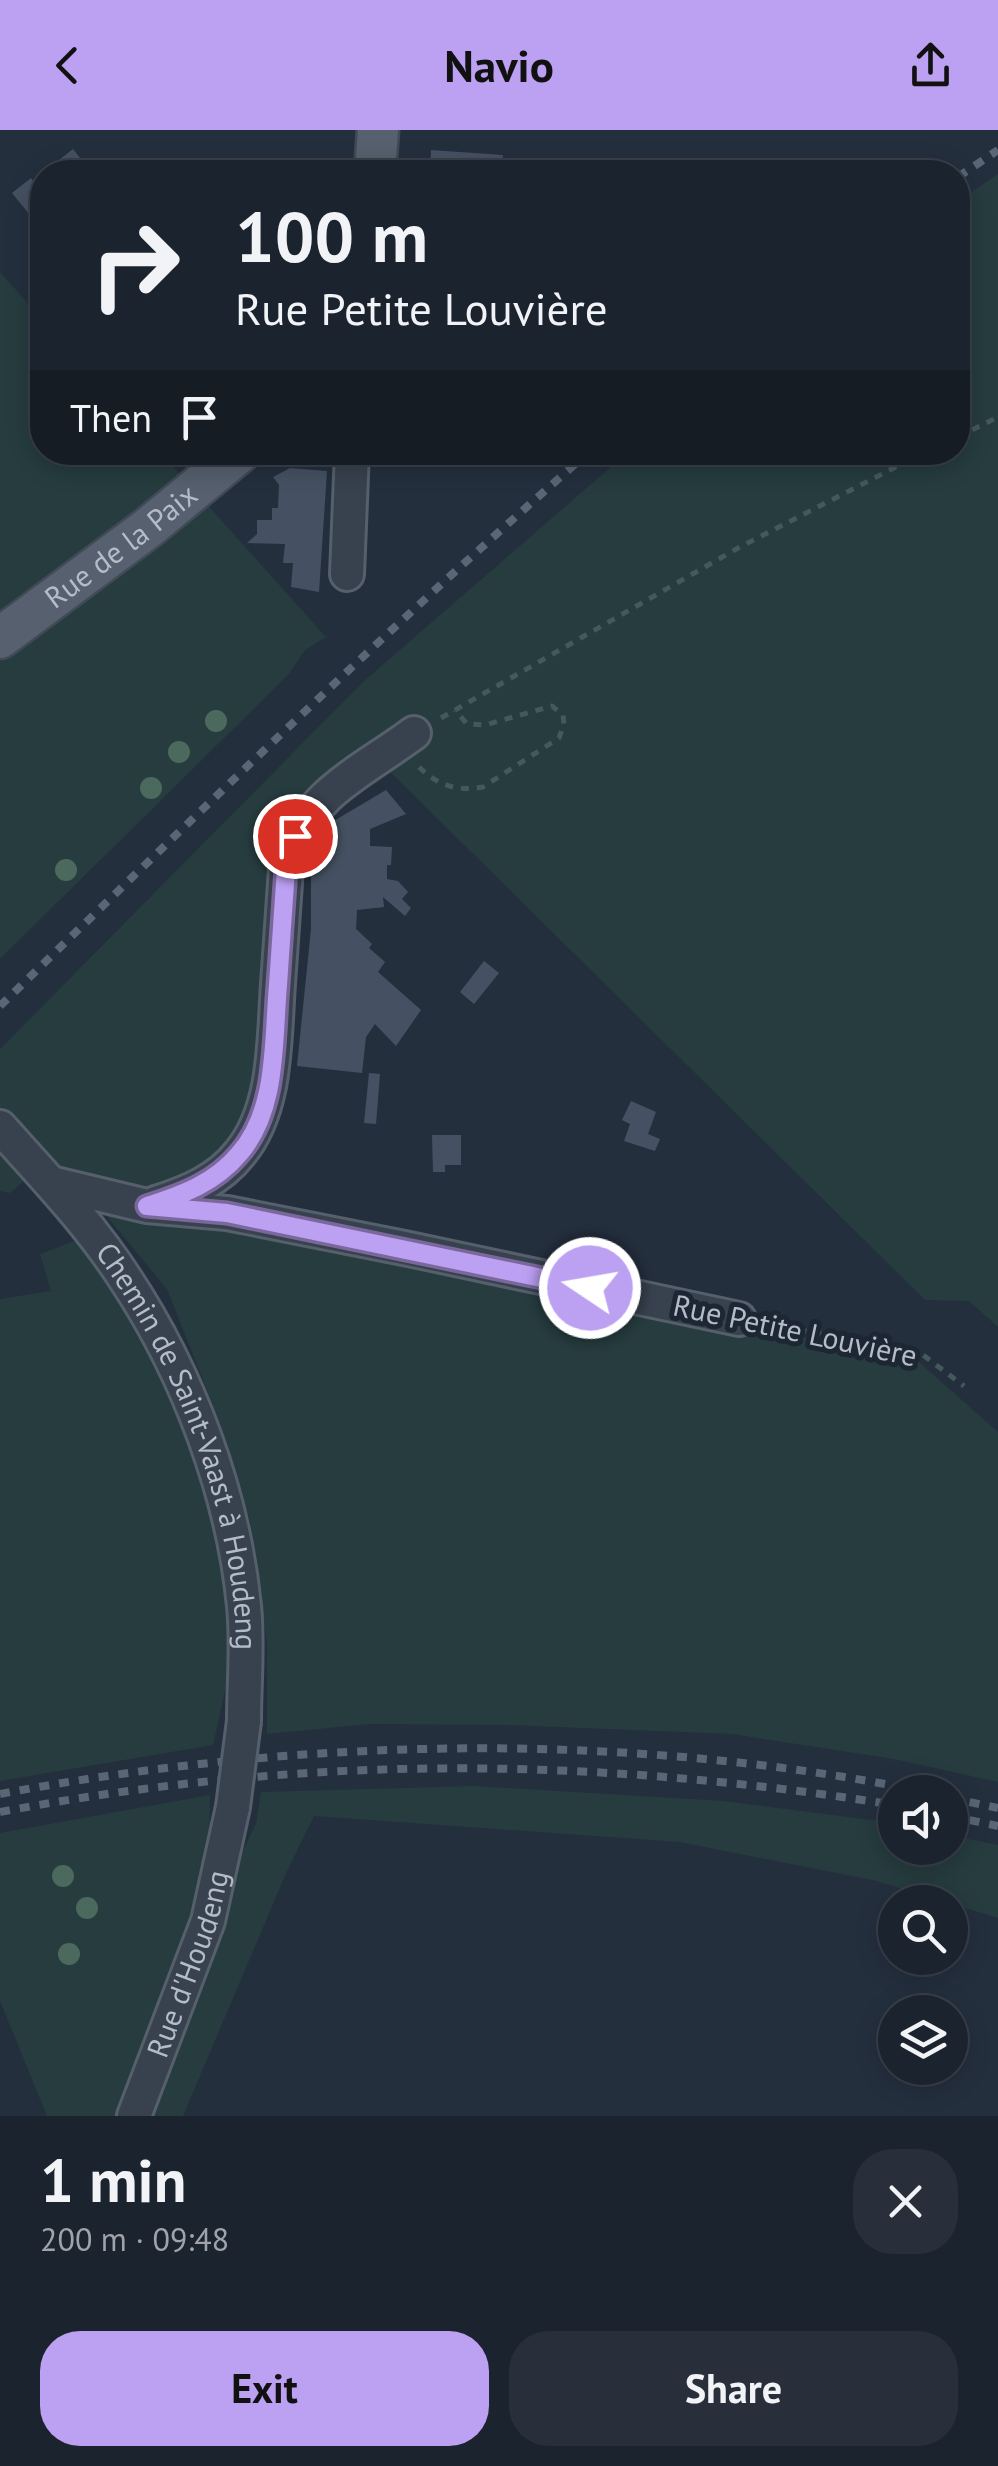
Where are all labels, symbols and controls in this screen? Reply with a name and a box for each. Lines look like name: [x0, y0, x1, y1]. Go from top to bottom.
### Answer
text: Navio: [444, 36, 554, 94]
icon: back: [40, 38, 95, 93]
icon: share: [903, 38, 958, 93]
text: 100 m: [235, 191, 428, 281]
icon: right: [70, 200, 200, 330]
text: Rue Petite Louvière: [235, 279, 608, 337]
icon: arrive: [172, 390, 227, 445]
text: Then: [70, 393, 152, 442]
street label: Rue de la Paix: [36, 474, 205, 616]
pin: [253, 794, 338, 879]
icon: arrive: [268, 809, 323, 864]
street label: Chemin de Saint-Vaast à Houdeng: [88, 1234, 267, 1650]
position arrow: [538, 1236, 642, 1340]
street label: Rue Petite Louvière: [670, 1285, 921, 1374]
map controls: [878, 1775, 968, 2085]
button: sound: [878, 1775, 968, 1865]
street label: Rue d'Houdeng: [137, 1866, 237, 2063]
button: search: [878, 1885, 968, 1975]
button: layers: [878, 1995, 968, 2085]
text: 1 min: [40, 2141, 186, 2219]
button: close: [853, 2149, 958, 2254]
text: 200 m · 09:48: [40, 2218, 229, 2260]
button: Exit: [40, 2331, 489, 2446]
button: Share: [509, 2331, 958, 2446]

